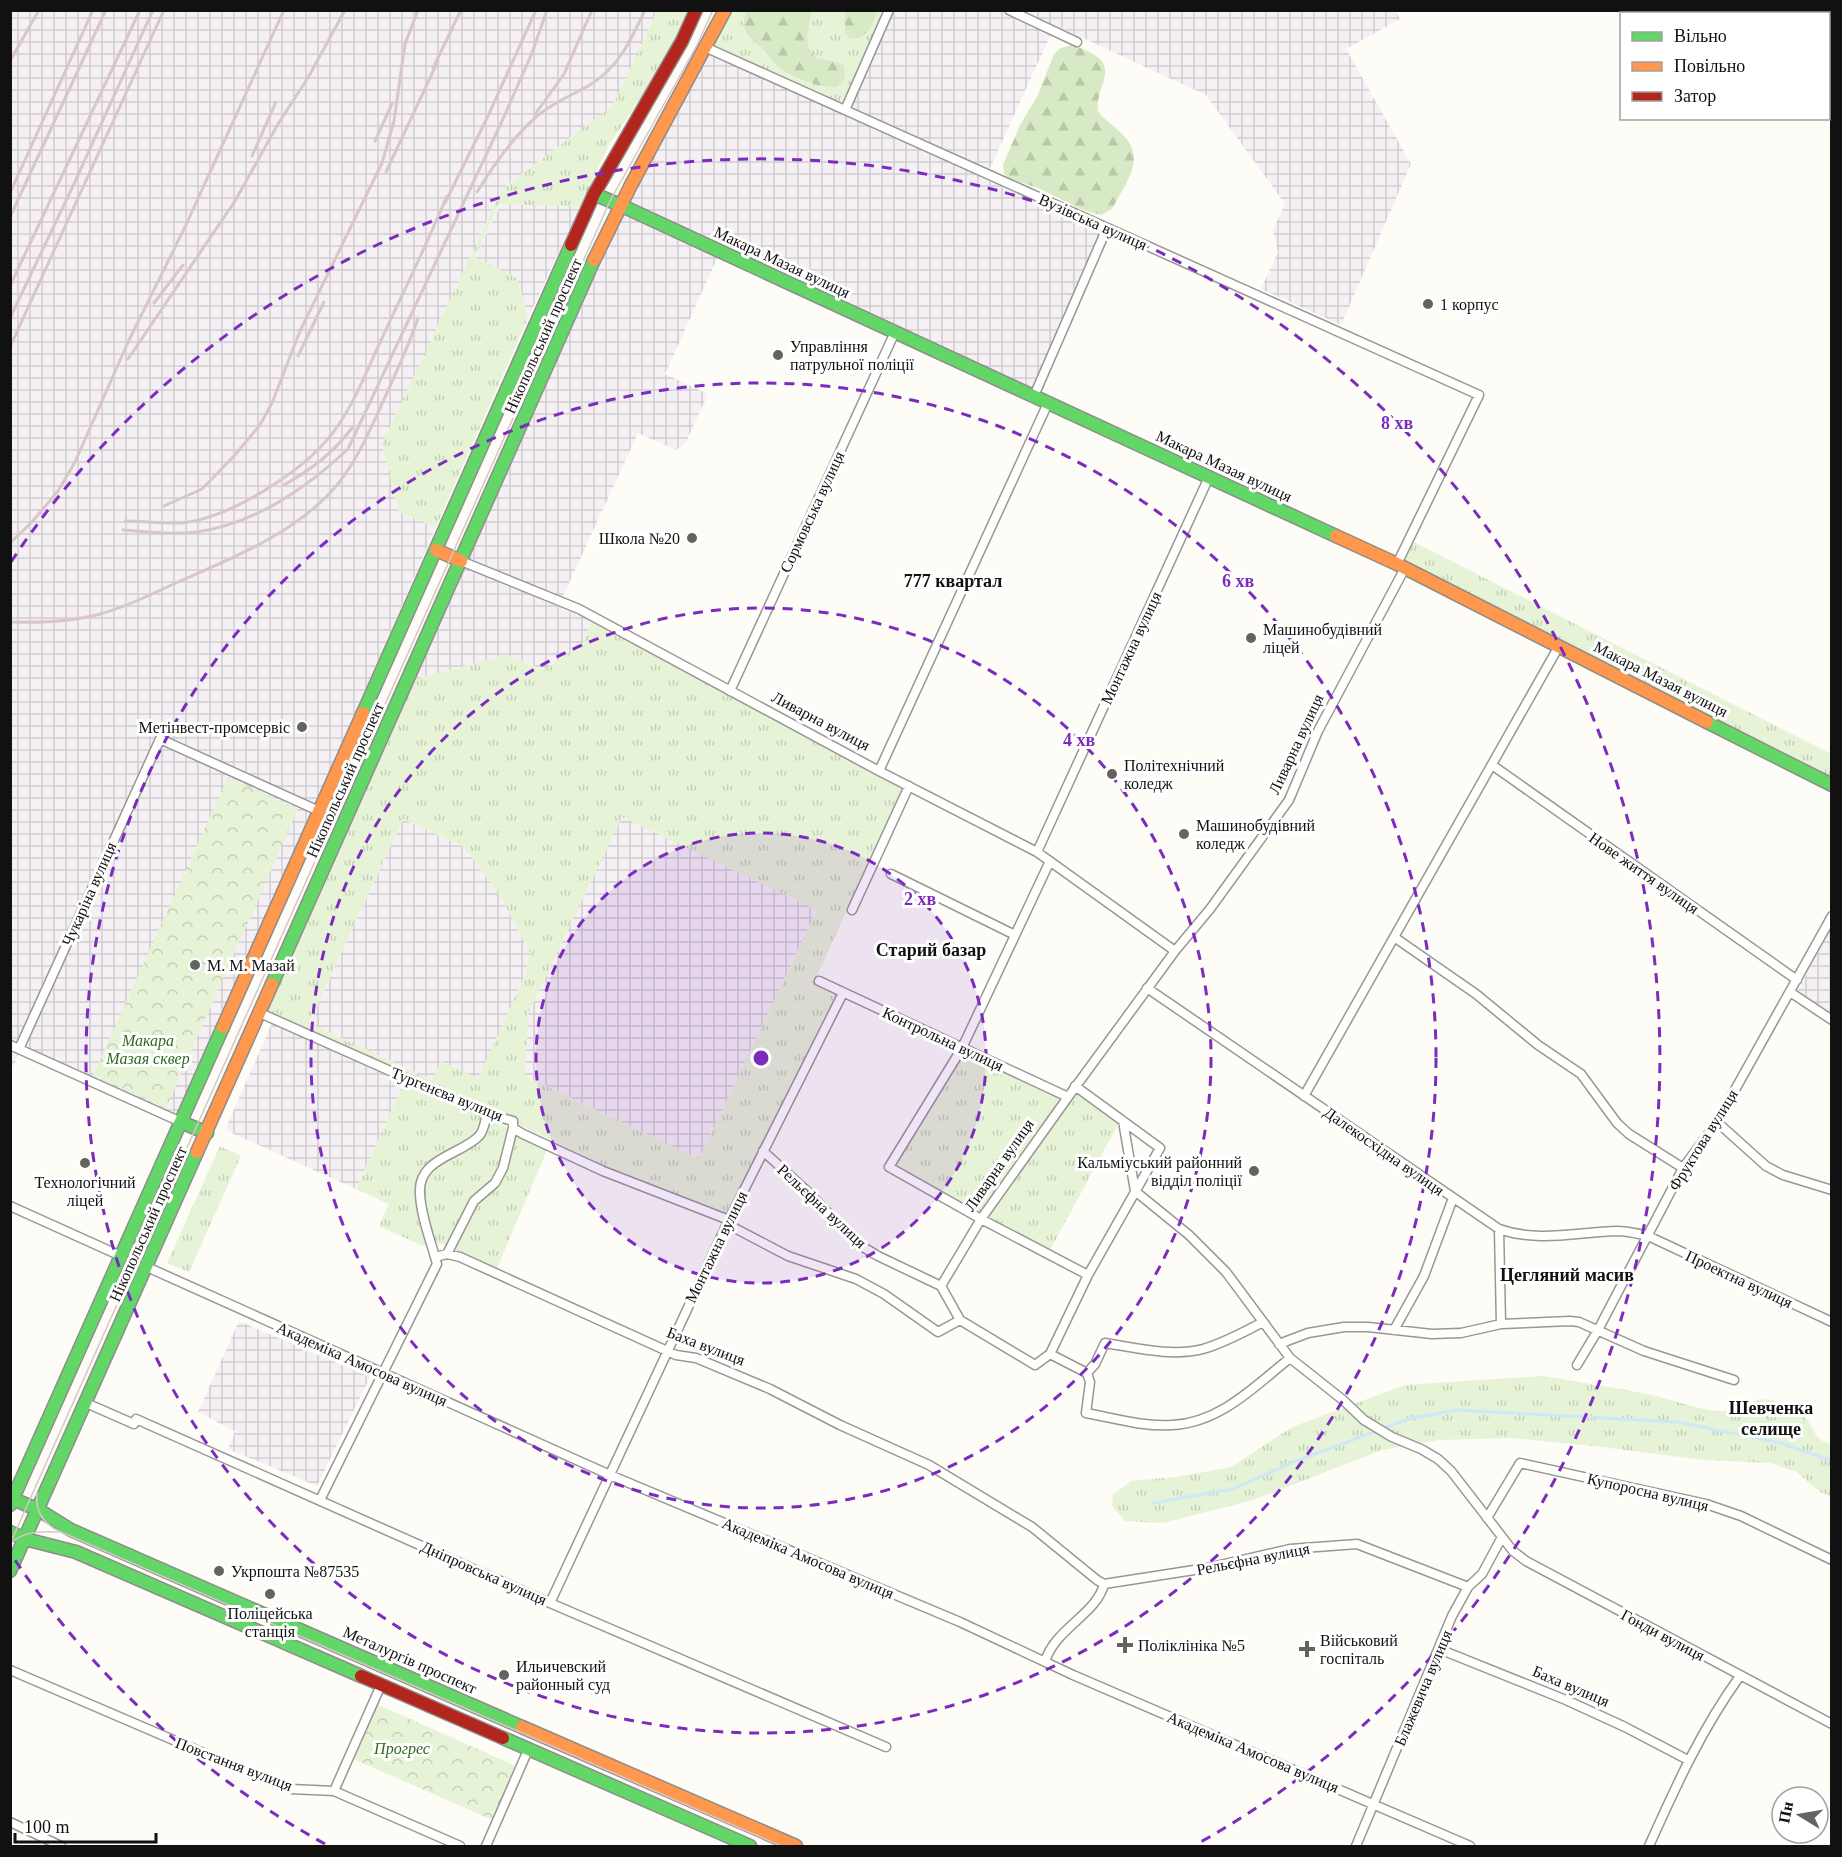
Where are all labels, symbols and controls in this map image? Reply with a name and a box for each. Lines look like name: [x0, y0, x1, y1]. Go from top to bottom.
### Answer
legend: [1620, 12, 1830, 120]
text: Вільно: [1674, 26, 1727, 46]
text: Повільно: [1674, 56, 1745, 76]
text: Затор: [1674, 86, 1716, 106]
street label: Вузівська вулиця: [1036, 191, 1150, 255]
street label: Макара Мазая вулиця: [711, 223, 853, 302]
street label: Нікопольський проспект: [501, 256, 586, 417]
place label: 1 корпус: [1440, 296, 1499, 314]
marker: 1 корпус: [1421, 297, 1435, 311]
place label: Управління патрульної поліції: [790, 338, 915, 374]
marker: Управління патрульної поліції: [771, 348, 785, 362]
text: 8 хв: [1381, 413, 1413, 433]
street label: Макара Мазая вулиця: [1153, 427, 1295, 506]
street label: Сормовська вулиця: [776, 448, 849, 576]
place label: Школа №20: [599, 530, 680, 547]
marker: Школа №20: [685, 531, 699, 545]
district label: 777 квартал: [904, 571, 1002, 591]
text: 6 хв: [1222, 571, 1254, 591]
street label: Монтажна вулиця: [1097, 588, 1166, 707]
place label: Машинобудівний ліцей: [1263, 621, 1383, 657]
marker: Машинобудівний ліцей: [1244, 631, 1258, 645]
street label: Макара Мазая вулиця: [1591, 638, 1731, 721]
street label: Ливарна вулиця: [769, 688, 873, 755]
street label: Ливарна вулиця: [1265, 691, 1328, 797]
street label: Нікопольський проспект: [303, 700, 388, 861]
place label: Метінвест-промсервіс: [139, 719, 290, 737]
marker: Метінвест-промсервіс: [295, 720, 309, 734]
text: 4 хв: [1063, 730, 1095, 750]
place label: Політехнічний коледж: [1124, 757, 1225, 793]
marker: Політехнічний коледж: [1105, 767, 1119, 781]
place label: Машинобудівний коледж: [1196, 817, 1316, 853]
marker: Машинобудівний коледж: [1177, 827, 1191, 841]
street label: Нове життя вулиця: [1585, 829, 1702, 918]
street label: Чукаріна вулиця: [58, 839, 121, 949]
text: 2 хв: [904, 889, 936, 909]
district label: Старий базар: [876, 940, 986, 960]
place label: М. М. Мазай: [207, 957, 295, 974]
marker: М. М. Мазай: [188, 958, 202, 972]
street label: Контрольна вулиця: [880, 1004, 1007, 1076]
park label: Макара Мазая сквер: [105, 1032, 190, 1068]
centre of rings: [751, 1048, 771, 1068]
street label: Тургенєва вулиця: [388, 1064, 506, 1125]
street label: Фруктова вулиця: [1665, 1086, 1742, 1194]
street label: Далекосхідна вулиця: [1320, 1103, 1448, 1200]
street label: Ливарна вулиця: [961, 1115, 1038, 1215]
street label: Нікопольський проспект: [106, 1144, 191, 1305]
place label: Кальміуський районний відділ поліції: [1077, 1154, 1243, 1190]
marker: Технологічний ліцей: [78, 1156, 92, 1170]
street label: Рельєфна вулиця: [774, 1161, 870, 1253]
marker: Кальміуський районний відділ поліції: [1247, 1164, 1261, 1178]
place label: Технологічний ліцей: [34, 1174, 136, 1210]
street label: Монтажна вулиця: [682, 1188, 752, 1306]
street label: Проектна вулиця: [1682, 1247, 1796, 1312]
district label: Цегляний масив: [1500, 1265, 1634, 1285]
street label: Академіка Амосова вулиця: [274, 1319, 451, 1411]
street label: Баха вулиця: [664, 1323, 748, 1370]
district label: Шевченка селище: [1729, 1398, 1813, 1439]
street label: Купоросна вулиця: [1585, 1470, 1711, 1515]
street label: Академіка Амосова вулиця: [719, 1514, 897, 1603]
street label: Дніпровська вулиця: [418, 1538, 550, 1610]
street label: Рельєфна вулиця: [1195, 1540, 1312, 1579]
place label: Укрпошта №87535: [231, 1563, 359, 1581]
marker: Укрпошта №87535: [212, 1564, 226, 1578]
marker: Поліцейська станція: [263, 1587, 277, 1601]
place label: Поліцейська станція: [227, 1605, 313, 1641]
street label: Гонди вулиця: [1618, 1606, 1708, 1665]
street label: Металургів проспект: [340, 1623, 479, 1698]
street label: Блажевича вулиця: [1391, 1627, 1456, 1749]
place label: Військовий госпіталь: [1320, 1632, 1398, 1667]
marker: Поліклініка №5: [1116, 1636, 1134, 1654]
place label: Поліклініка №5: [1138, 1637, 1245, 1654]
marker: Військовий госпіталь: [1298, 1640, 1316, 1658]
place label: Ильичевский районный суд: [516, 1658, 610, 1694]
street label: Баха вулиця: [1530, 1662, 1613, 1711]
marker: Ильичевский районный суд: [497, 1668, 511, 1682]
street label: Академіка Амосова вулиця: [1164, 1708, 1342, 1797]
street label: Повстання вулиця: [173, 1734, 295, 1795]
park label: Прогрес: [373, 1740, 430, 1758]
north arrow: [1770, 1785, 1830, 1845]
text: Пн: [1775, 1800, 1796, 1824]
scale bar: [15, 1806, 156, 1844]
text: 100 m: [24, 1817, 70, 1837]

